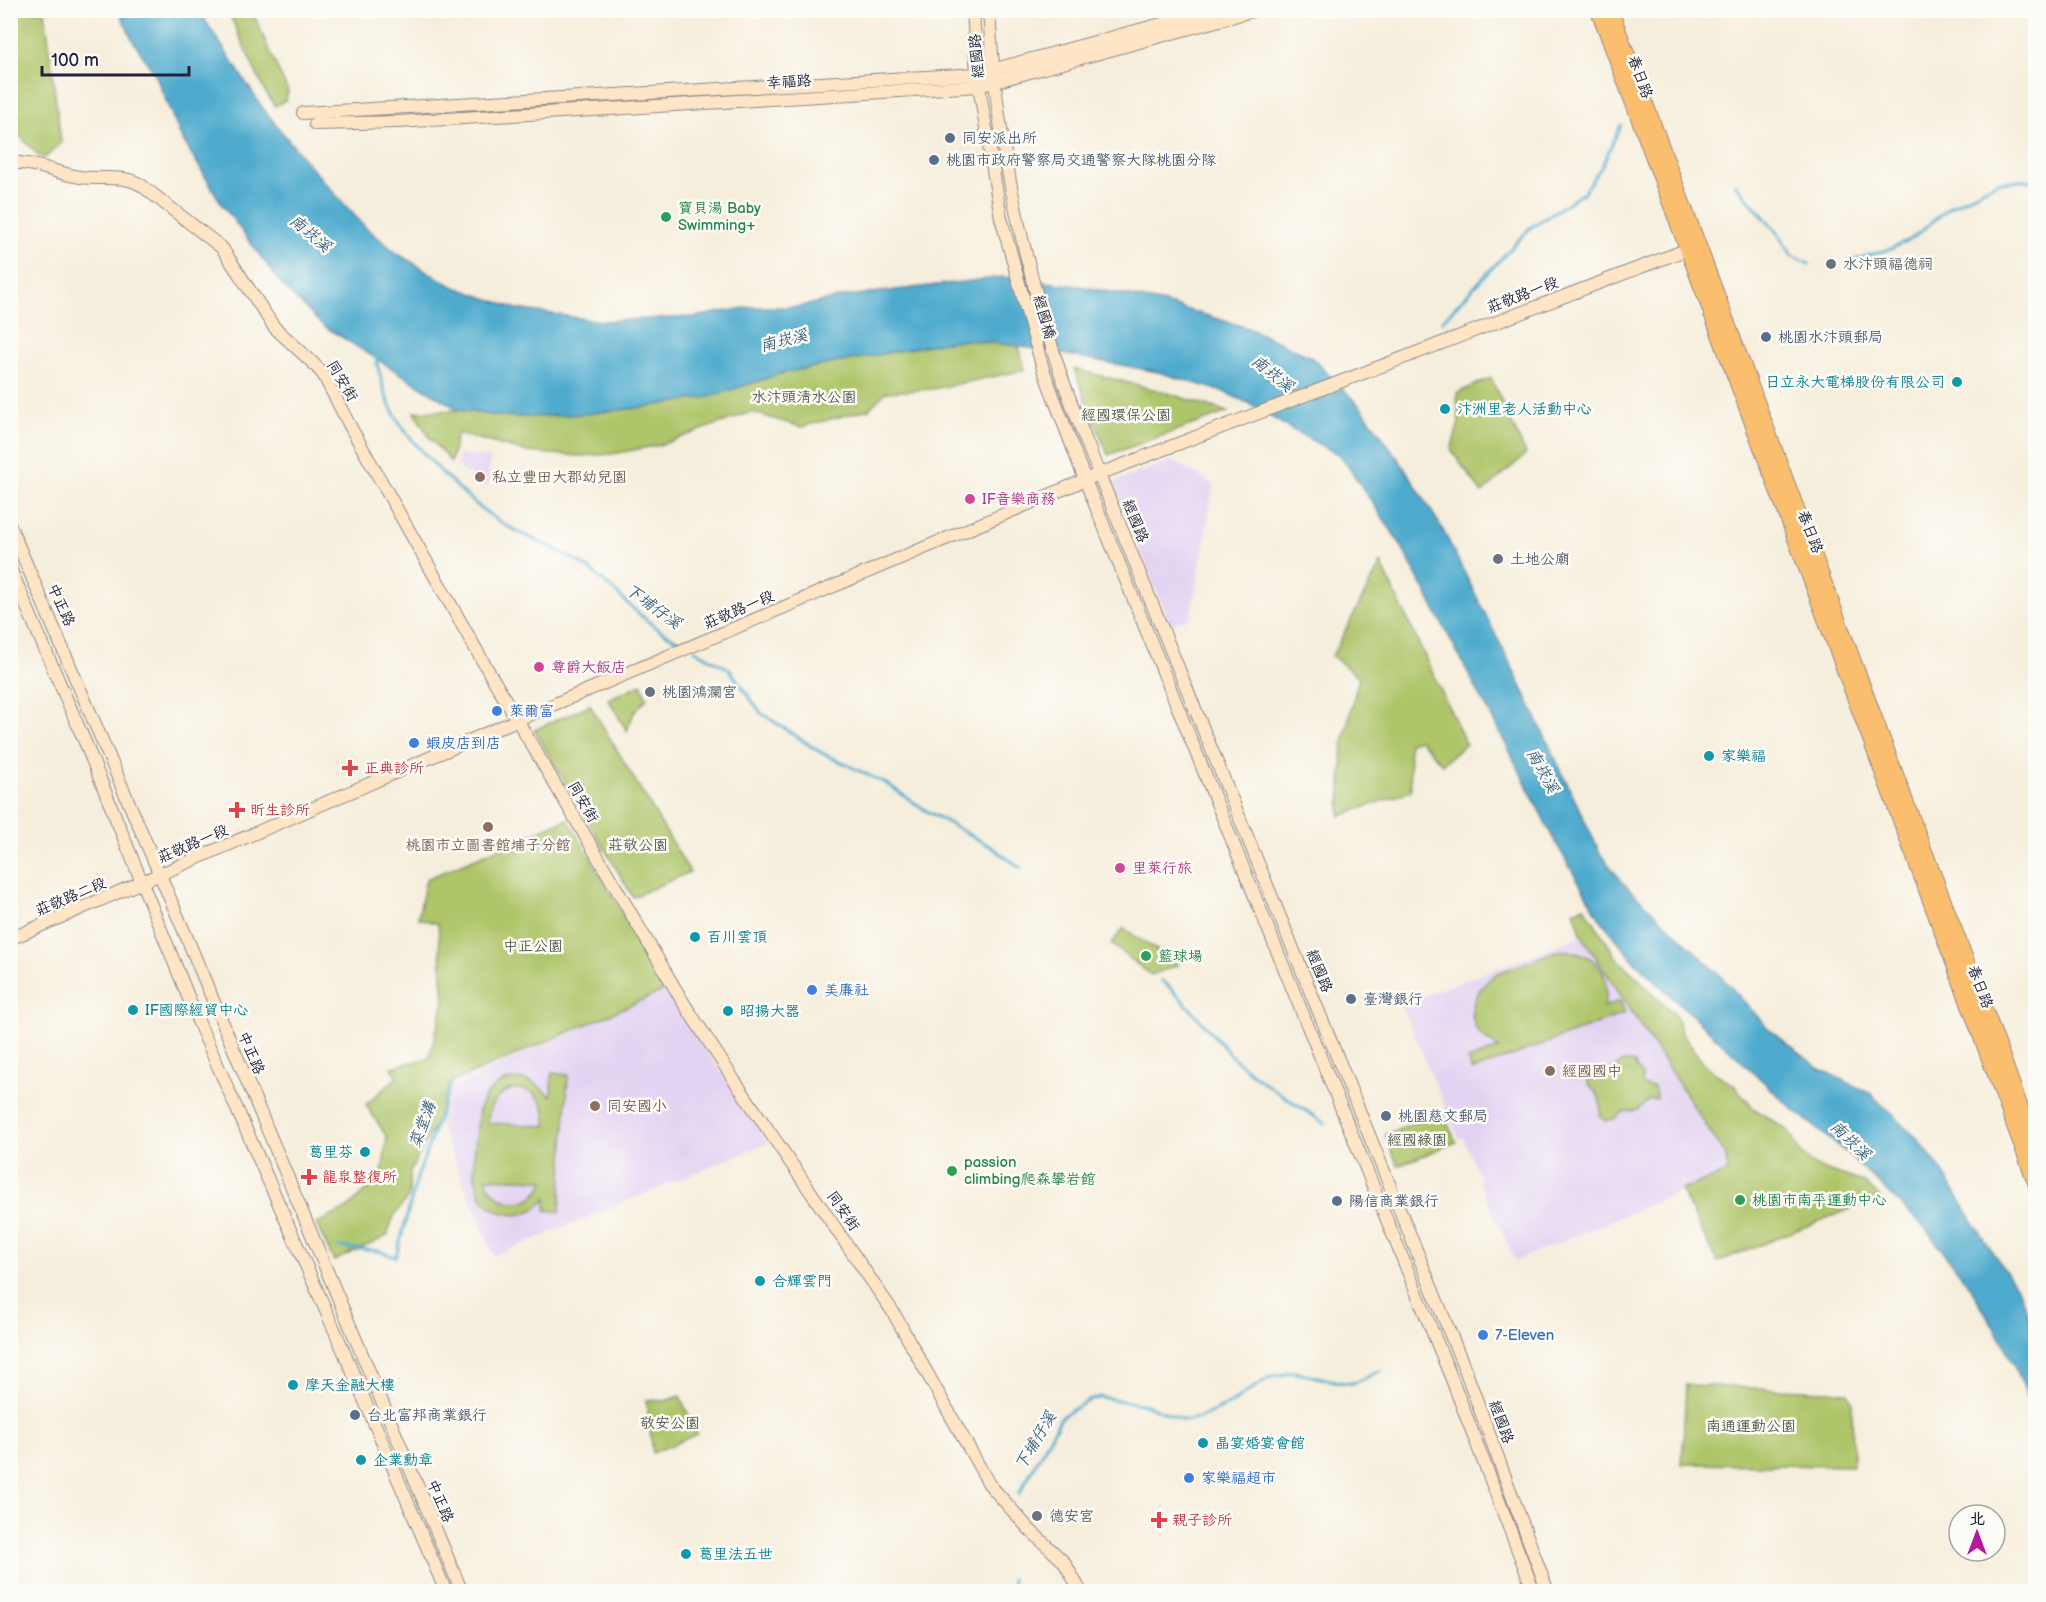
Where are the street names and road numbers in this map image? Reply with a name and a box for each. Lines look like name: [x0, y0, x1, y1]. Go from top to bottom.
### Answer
street label: 經國路: [966, 33, 988, 79]
street label: 春日路: [1623, 53, 1657, 101]
street label: 幸福路: [766, 71, 812, 93]
street label: 莊敬路一段: [1485, 273, 1561, 317]
street label: 經國橋: [1029, 293, 1059, 341]
street label: 同安街: [322, 357, 362, 405]
street label: 經國路: [1118, 497, 1152, 545]
street label: 春日路: [1793, 508, 1827, 556]
street label: 中正路: [43, 581, 79, 629]
street label: 莊敬路一段: [701, 587, 777, 633]
street label: 同安街: [564, 778, 602, 826]
street label: 莊敬路一段: [155, 821, 231, 867]
street label: 莊敬路二段: [33, 874, 109, 920]
street label: 經國路: [1302, 947, 1336, 995]
street label: 春日路: [1963, 963, 1997, 1011]
street label: 中正路: [233, 1029, 269, 1077]
street label: 同安街: [822, 1187, 864, 1235]
street label: 經國路: [1484, 1398, 1518, 1446]
street label: 中正路: [422, 1477, 458, 1525]

